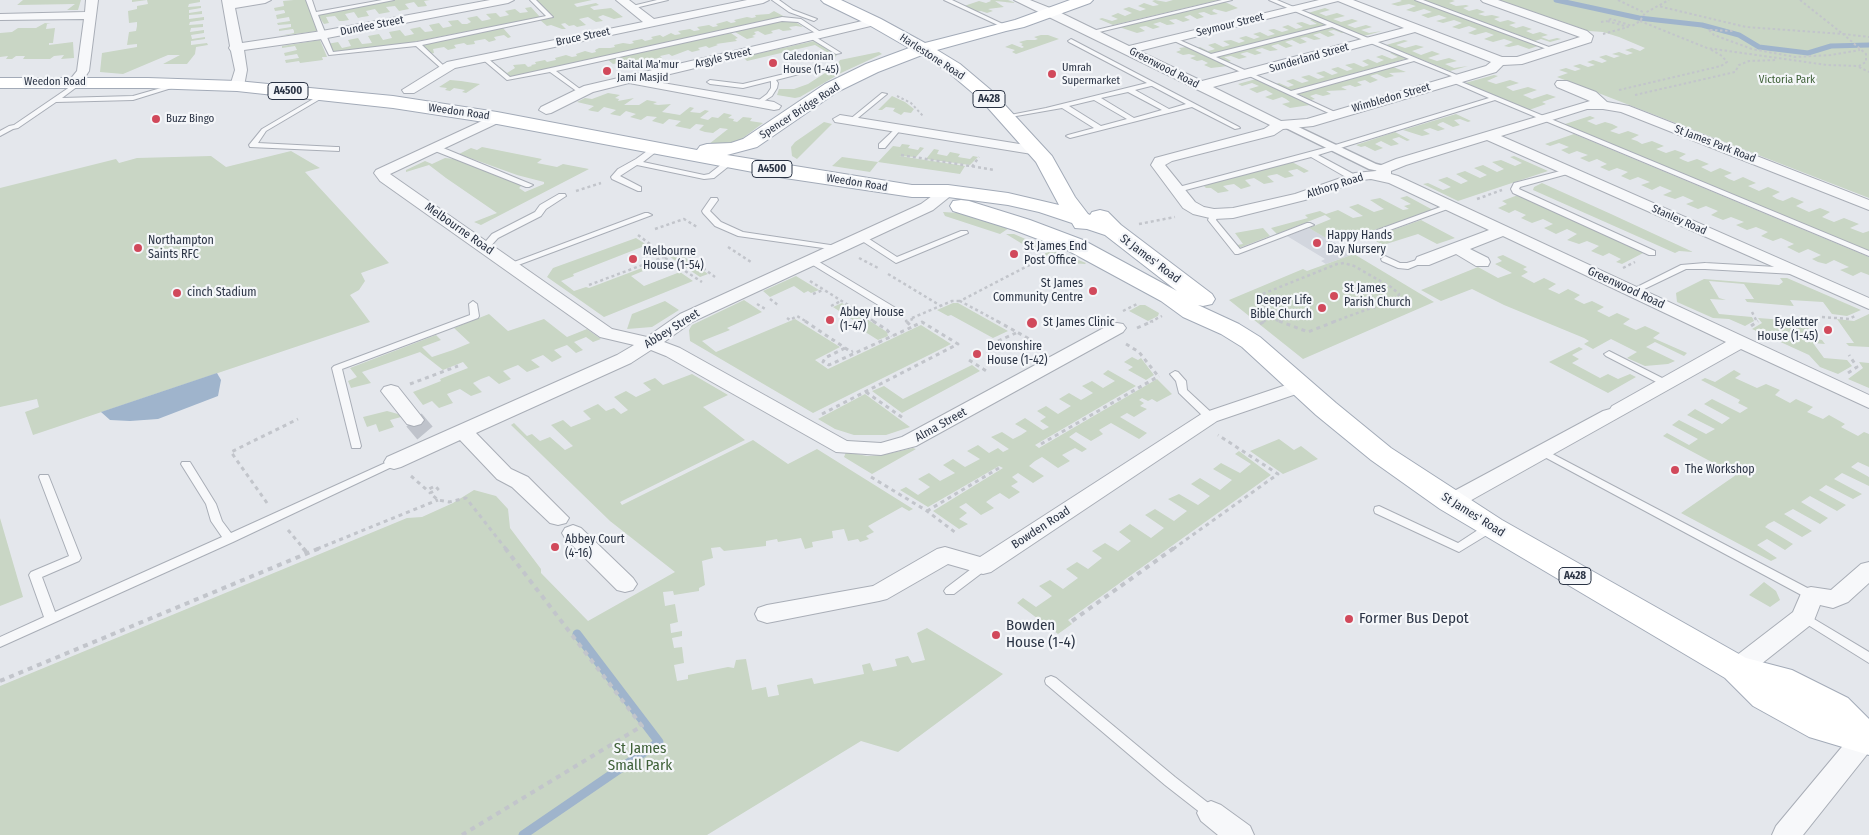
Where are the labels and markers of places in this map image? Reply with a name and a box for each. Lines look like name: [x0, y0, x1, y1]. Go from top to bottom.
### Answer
place label: Caledonian House (1-45): [783, 50, 839, 76]
marker: Caledonian House (1-45): [767, 57, 779, 69]
place label: Baital Ma'mur Jami Masjid: [617, 58, 679, 84]
place label: Umrah Supermarket: [1062, 61, 1120, 87]
marker: Baital Ma'mur Jami Masjid: [601, 65, 613, 77]
marker: Umrah Supermarket: [1046, 68, 1058, 80]
place label: Buzz Bingo: [166, 112, 214, 126]
marker: Buzz Bingo: [150, 113, 162, 125]
place label: Happy Hands Day Nursery: [1327, 229, 1392, 257]
place label: Northampton Saints RFC: [148, 234, 214, 262]
marker: Happy Hands Day Nursery: [1311, 237, 1323, 249]
place label: St James End Post Office: [1024, 240, 1087, 268]
marker: Northampton Saints RFC: [132, 242, 144, 254]
place label: Melbourne House (1-54): [643, 245, 704, 273]
marker: St James End Post Office: [1008, 248, 1020, 260]
marker: Melbourne House (1-54): [627, 253, 639, 265]
place label: St James Community Centre: [993, 277, 1083, 305]
place label: St James Parish Church: [1344, 282, 1411, 310]
marker: St James Community Centre: [1087, 285, 1099, 297]
place label: cinch Stadium: [187, 286, 256, 300]
marker: cinch Stadium: [171, 287, 183, 299]
marker: St James Parish Church: [1328, 290, 1340, 302]
place label: Deeper Life Bible Church: [1250, 294, 1312, 322]
marker: Deeper Life Bible Church: [1316, 302, 1328, 314]
place label: Abbey House (1-47): [840, 306, 904, 334]
marker: Abbey House (1-47): [824, 314, 836, 326]
marker: St James Clinic: [1025, 316, 1039, 330]
place label: St James Clinic: [1043, 316, 1115, 330]
place label: Eyeletter House (1-45): [1757, 316, 1818, 344]
marker: Eyeletter House (1-45): [1822, 324, 1834, 336]
place label: Devonshire House (1-42): [987, 340, 1048, 368]
marker: Devonshire House (1-42): [971, 348, 983, 360]
place label: The Workshop: [1685, 463, 1755, 477]
marker: The Workshop: [1669, 464, 1681, 476]
place label: Abbey Court (4-16): [565, 533, 625, 561]
marker: Abbey Court (4-16): [549, 541, 561, 553]
place label: Former Bus Depot: [1359, 610, 1469, 628]
marker: Former Bus Depot: [1343, 613, 1355, 625]
place label: Bowden House (1-4): [1006, 617, 1075, 652]
marker: Bowden House (1-4): [990, 629, 1002, 641]

